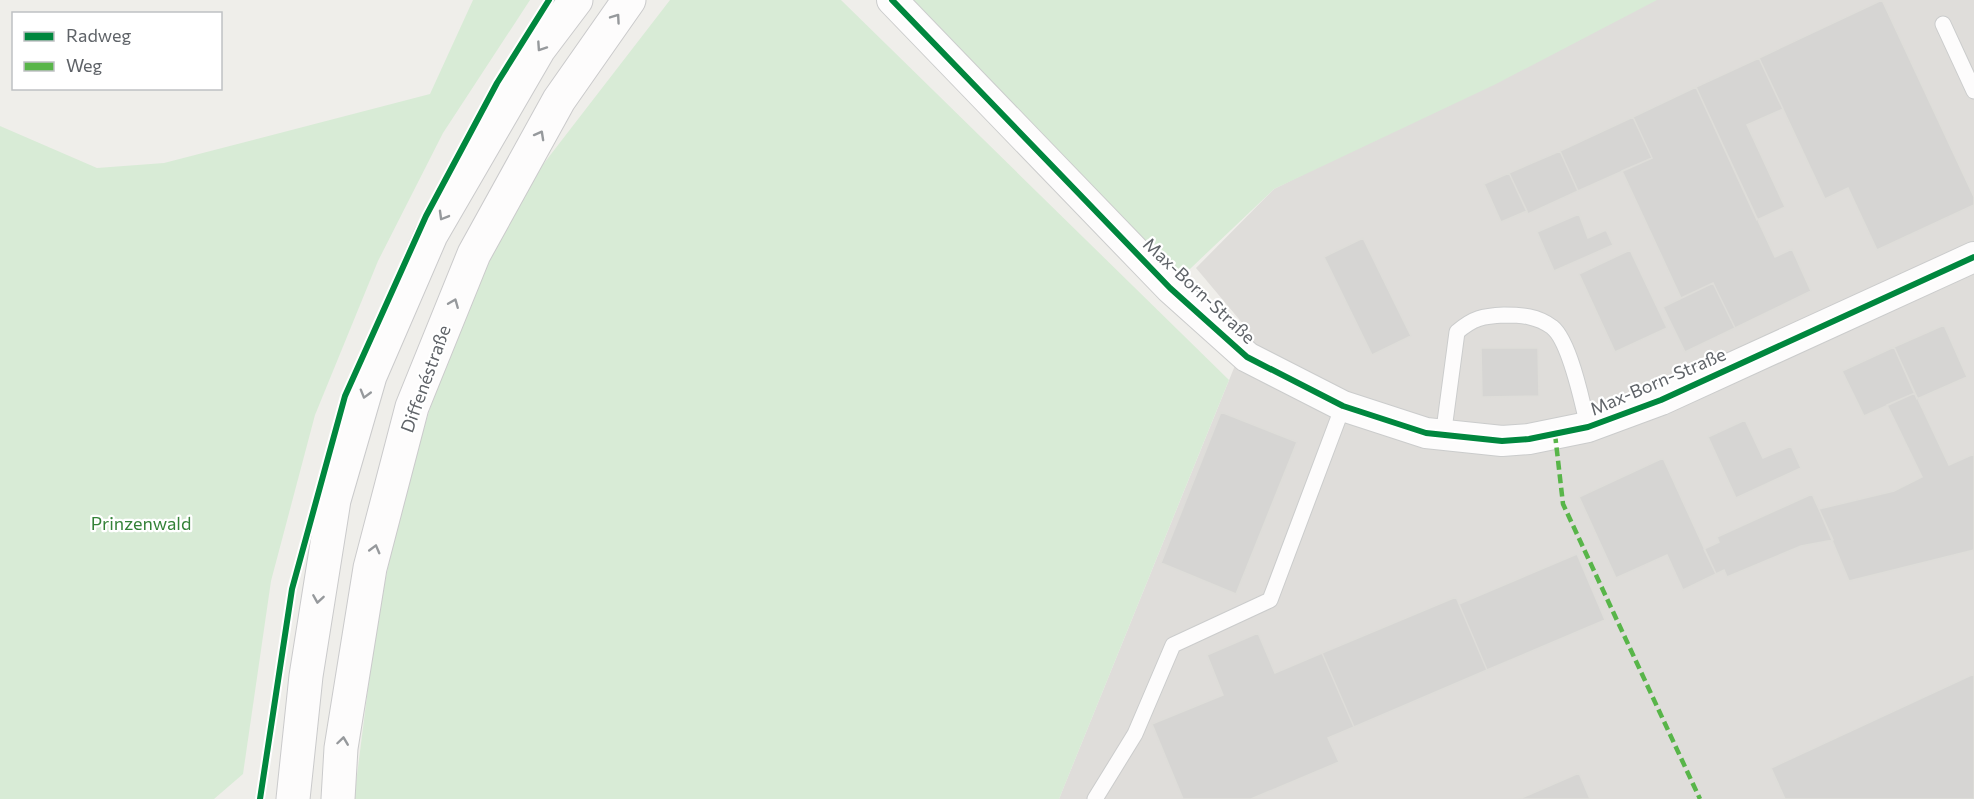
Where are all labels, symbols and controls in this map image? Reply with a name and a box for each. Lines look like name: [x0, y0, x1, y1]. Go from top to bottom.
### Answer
legend: [12, 12, 222, 90]
one-way arrow: [609, 13, 620, 24]
text: Radweg: [66, 24, 131, 46]
one-way arrow: [537, 41, 548, 52]
text: Weg: [66, 54, 103, 76]
one-way arrow: [533, 131, 544, 141]
one-way arrow: [439, 210, 450, 220]
street label: Max-Born-Straße: [1139, 233, 1260, 348]
one-way arrow: [447, 299, 459, 310]
street label: Diffenéstraße: [395, 322, 455, 435]
street label: Max-Born-Straße: [1586, 343, 1729, 420]
one-way arrow: [360, 388, 372, 399]
park label: Prinzenwald: [91, 512, 191, 534]
one-way arrow: [368, 544, 381, 554]
one-way arrow: [312, 594, 325, 604]
one-way arrow: [336, 736, 348, 745]

